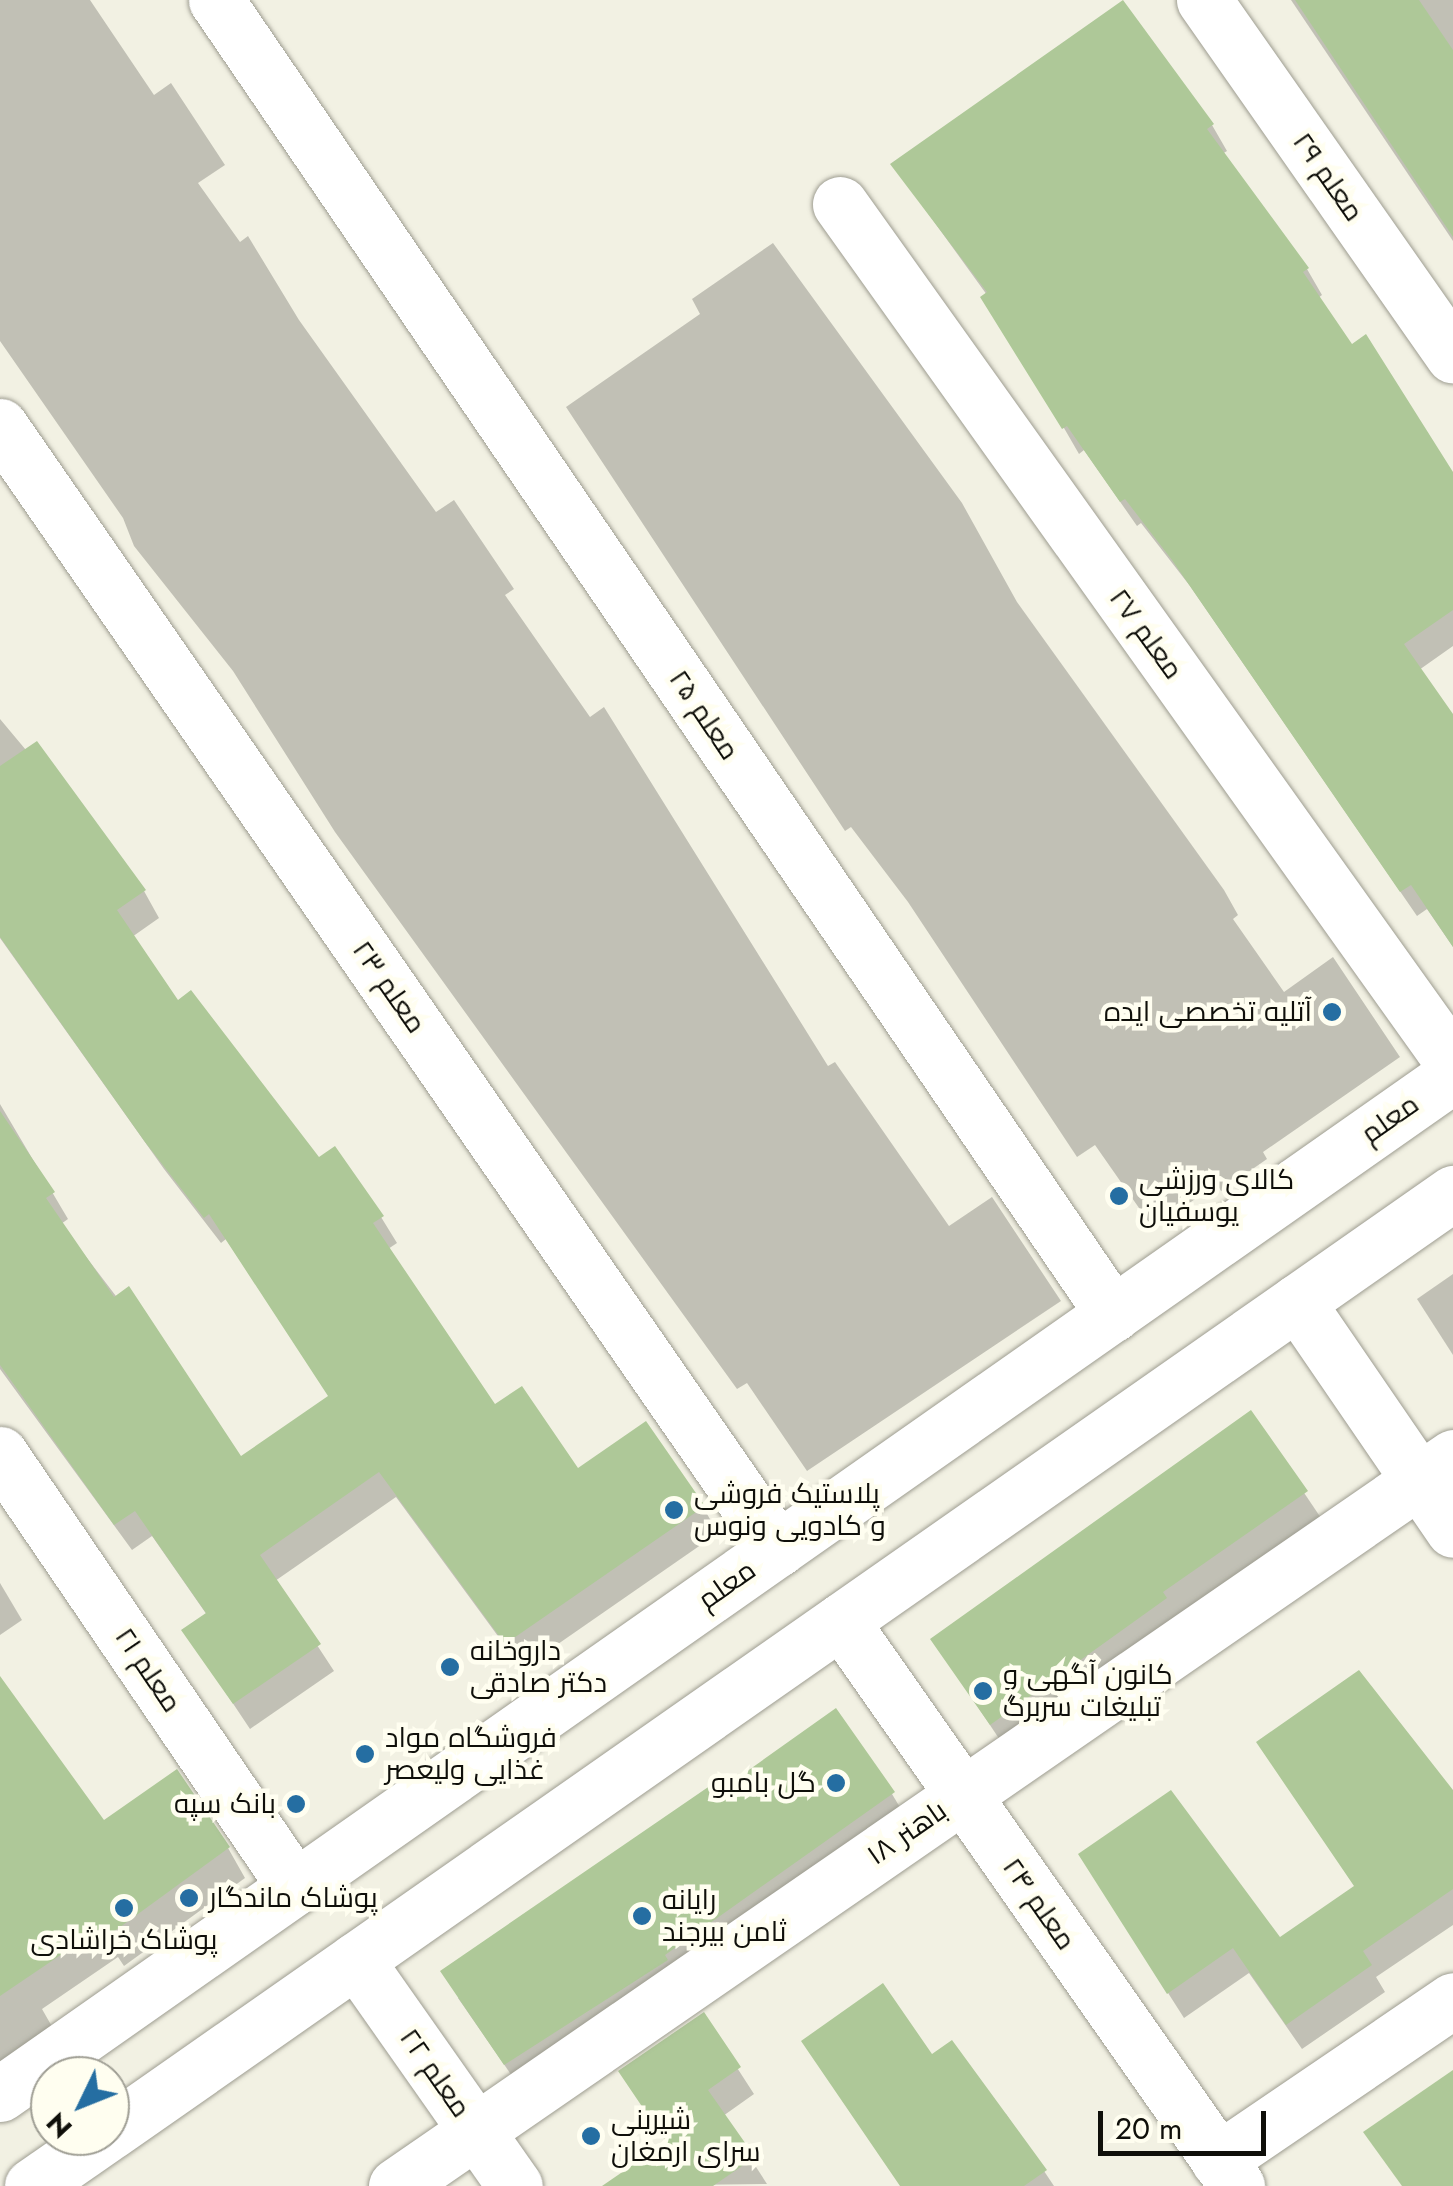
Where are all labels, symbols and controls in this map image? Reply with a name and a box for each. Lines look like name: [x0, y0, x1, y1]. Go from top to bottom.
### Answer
street label: معلم ۲۹: [1285, 126, 1371, 228]
street label: معلم ۲۷: [1102, 582, 1190, 686]
street label: معلم ۲۵: [662, 664, 746, 766]
street label: معلم ۲۳: [345, 934, 433, 1040]
place label: آتلیه تخصصی ایده: [1104, 995, 1312, 1029]
marker: آتلیه تخصصی ایده: [1321, 1001, 1343, 1023]
street label: معلم: [1355, 1087, 1425, 1151]
place label: کالای ورزشی یوسفیان: [1139, 1163, 1294, 1229]
marker: کالای ورزشی یوسفیان: [1108, 1185, 1130, 1207]
place label: پلاستیک فروشی و کادویی ونوس: [694, 1477, 886, 1543]
marker: پلاستیک فروشی و کادویی ونوس: [663, 1499, 685, 1521]
street label: معلم: [692, 1553, 762, 1617]
street label: معلم ۲۱: [108, 1621, 188, 1719]
place label: داروخانه دکتر صادقی: [470, 1634, 607, 1700]
marker: داروخانه دکتر صادقی: [439, 1656, 461, 1678]
place label: کانون آگهی و تبلیغات سربرگ: [1003, 1658, 1173, 1724]
marker: کانون آگهی و تبلیغات سربرگ: [972, 1680, 994, 1702]
place label: فروشگاه مواد غذایی ولیعصر: [385, 1721, 557, 1787]
marker: فروشگاه مواد غذایی ولیعصر: [354, 1743, 376, 1765]
place label: گل بامبو: [711, 1766, 816, 1800]
marker: گل بامبو: [825, 1772, 847, 1794]
place label: بانک سپه: [174, 1787, 276, 1821]
marker: بانک سپه: [285, 1793, 307, 1815]
street label: باهنر ۱۸: [861, 1794, 953, 1872]
street label: معلم ۲۴: [995, 1852, 1083, 1956]
place label: پوشاک ماندگار: [209, 1881, 378, 1915]
place label: رایانه ثامن بیرجند: [662, 1883, 787, 1949]
marker: پوشاک ماندگار: [178, 1887, 200, 1909]
marker: پوشاک خراشادی: [113, 1897, 135, 1919]
marker: رایانه ثامن بیرجند: [631, 1905, 653, 1927]
place label: پوشاک خراشادی: [31, 1923, 217, 1957]
street label: معلم ۲۲: [392, 2022, 478, 2124]
north arrow: [30, 2056, 130, 2156]
scale bar: [1103, 2091, 1270, 2153]
text: N: [37, 2103, 82, 2148]
place label: شیرینی سرای ارمغان: [611, 2103, 761, 2169]
text: 20 m: [1115, 2107, 1182, 2150]
marker: شیرینی سرای ارمغان: [580, 2125, 602, 2147]

